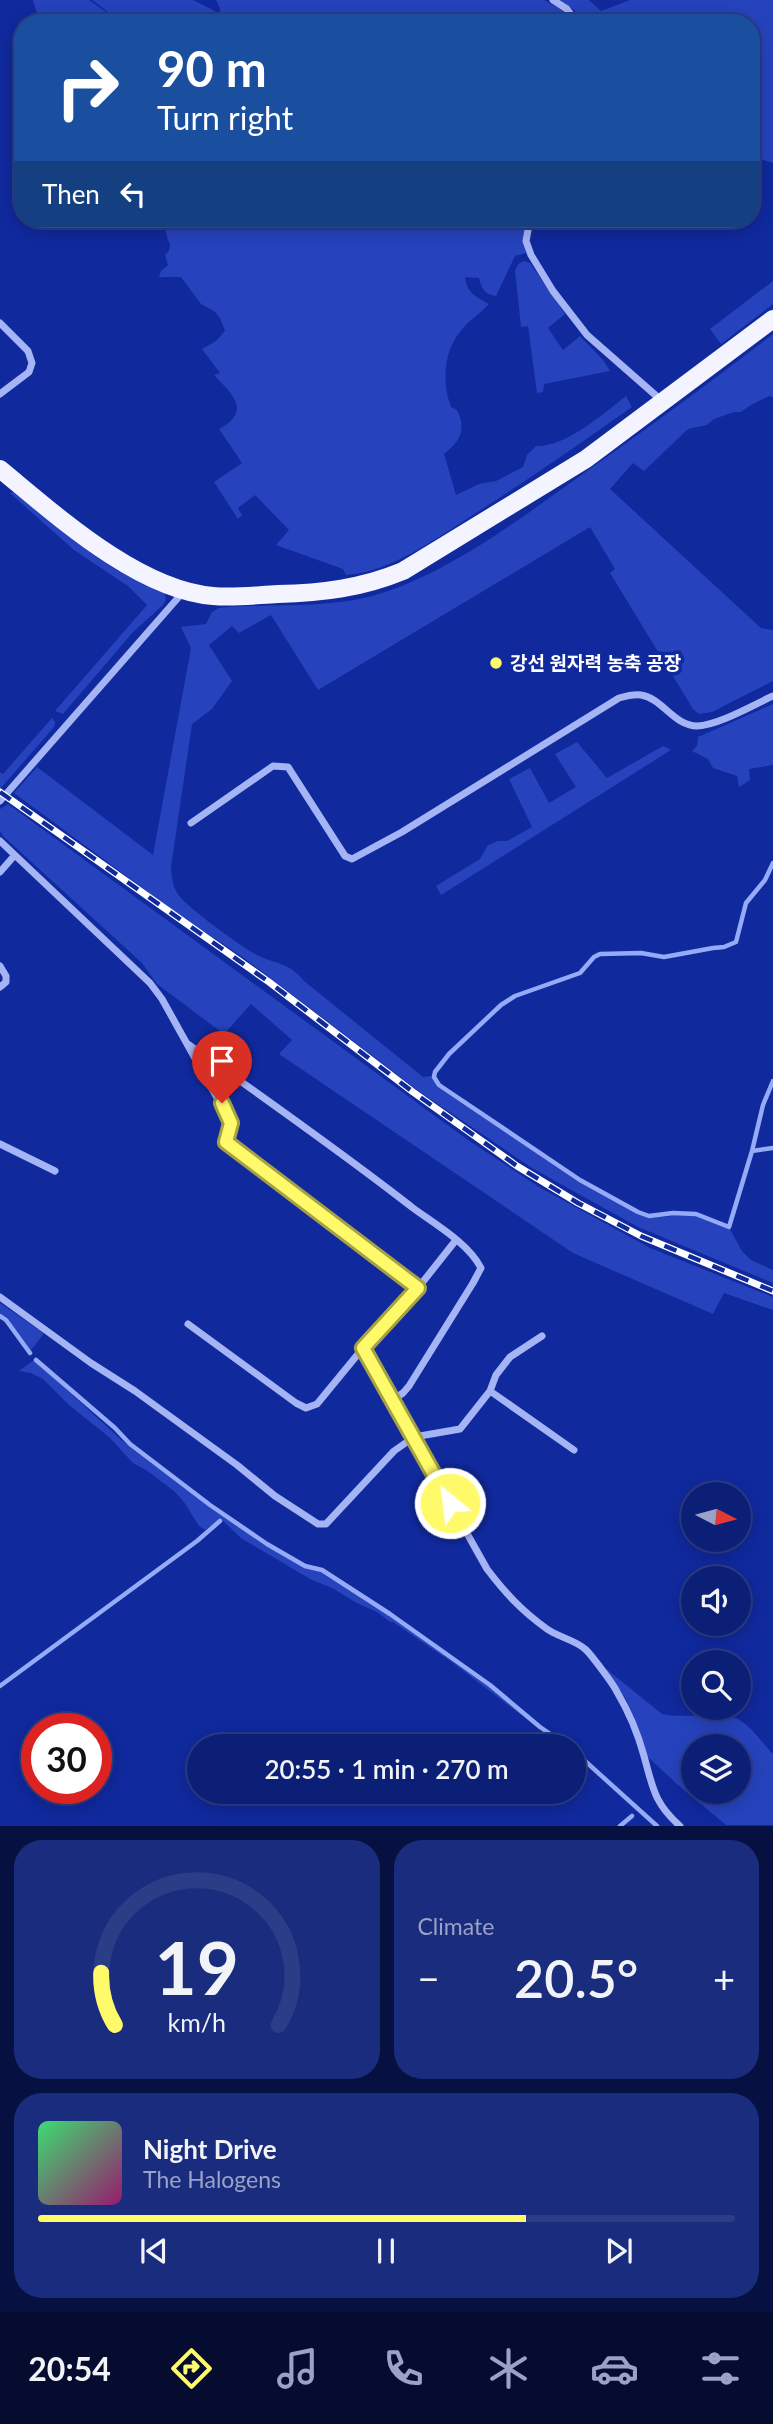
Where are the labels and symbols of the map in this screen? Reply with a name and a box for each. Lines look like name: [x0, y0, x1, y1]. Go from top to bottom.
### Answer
place label: 강선 원자력 농축 공장: [510, 651, 681, 674]
marker: 강선 원자력 농축 공장: [488, 655, 504, 671]
pin: [192, 1031, 252, 1103]
position arrow: [413, 1466, 487, 1540]
north arrow: [681, 1482, 751, 1552]
speed limit sign: 30: [21, 1713, 112, 1804]

